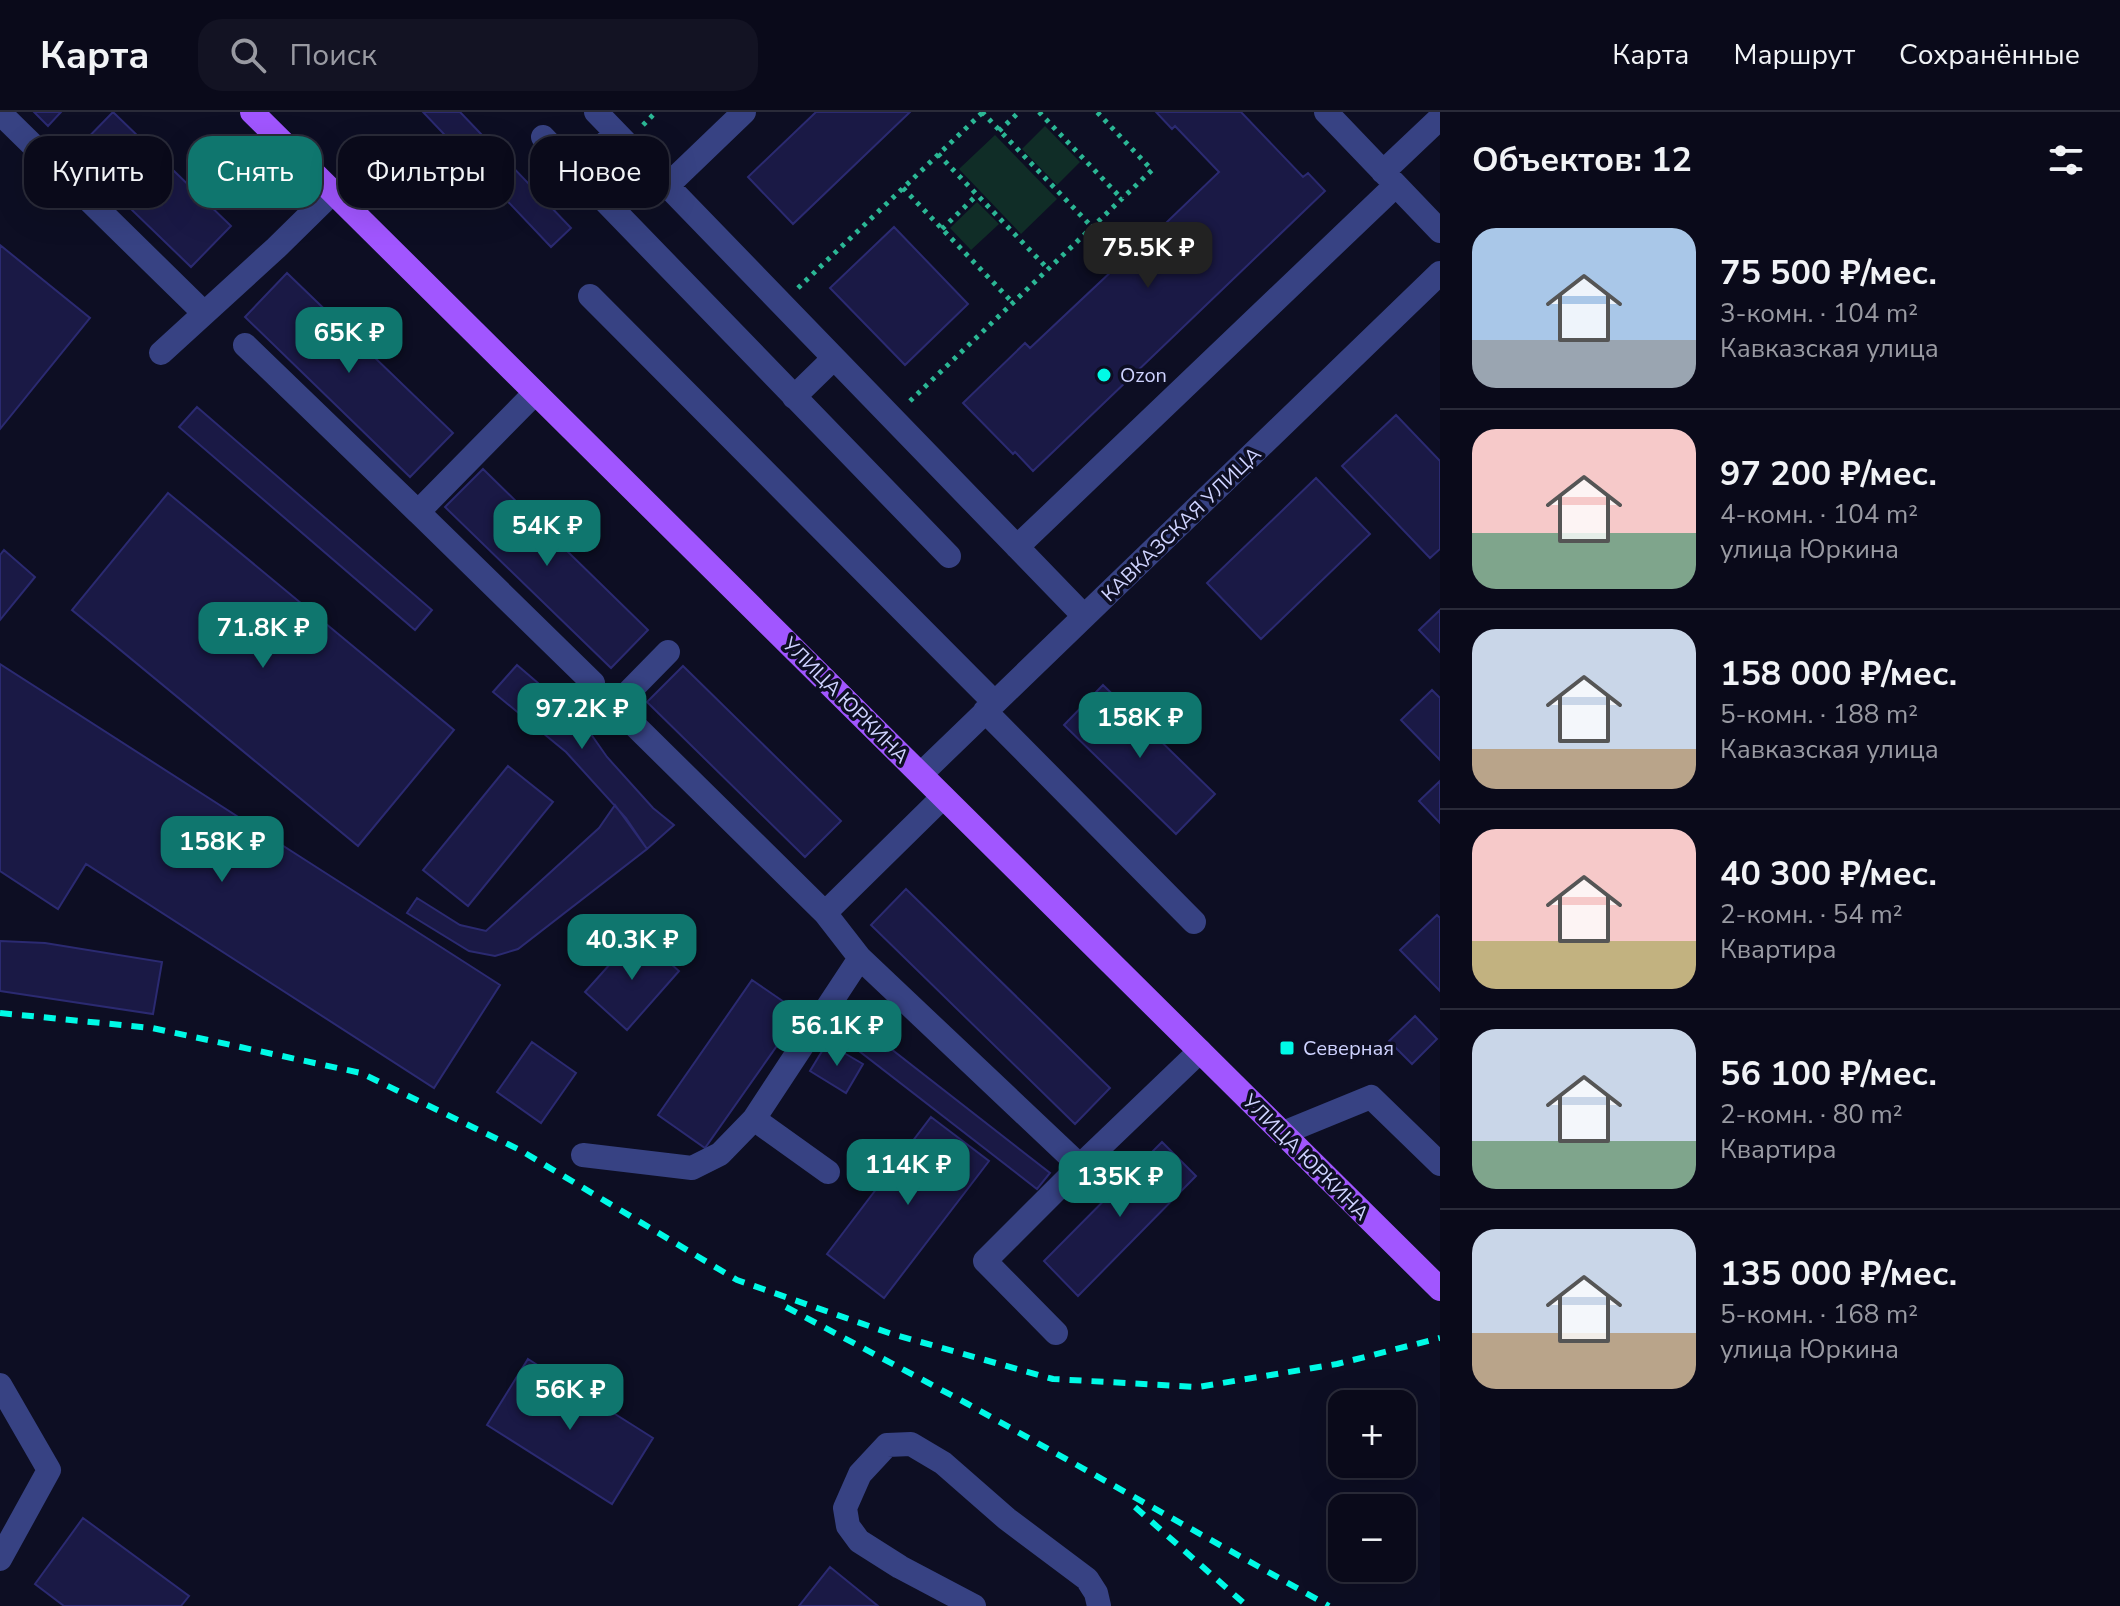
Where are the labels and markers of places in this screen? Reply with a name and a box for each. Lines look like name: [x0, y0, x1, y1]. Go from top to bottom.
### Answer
pin: 75.5K ₽: [1074, 222, 1222, 290]
pin: 65K ₽: [293, 307, 405, 375]
place label: Ozon: [1120, 362, 1167, 389]
marker: Ozon: [1095, 366, 1113, 384]
pin: 54K ₽: [491, 500, 603, 568]
pin: 71.8K ₽: [189, 602, 337, 670]
pin: 97.2K ₽: [508, 683, 656, 751]
pin: 158K ₽: [1075, 692, 1205, 760]
pin: 158K ₽: [157, 816, 287, 884]
pin: 40.3K ₽: [558, 914, 706, 982]
pin: 56.1K ₽: [763, 1000, 911, 1068]
place label: Северная: [1303, 1035, 1394, 1062]
marker: Северная: [1278, 1039, 1296, 1057]
pin: 114K ₽: [843, 1139, 973, 1207]
pin: 135K ₽: [1055, 1151, 1185, 1219]
pin: 56K ₽: [514, 1364, 626, 1432]

